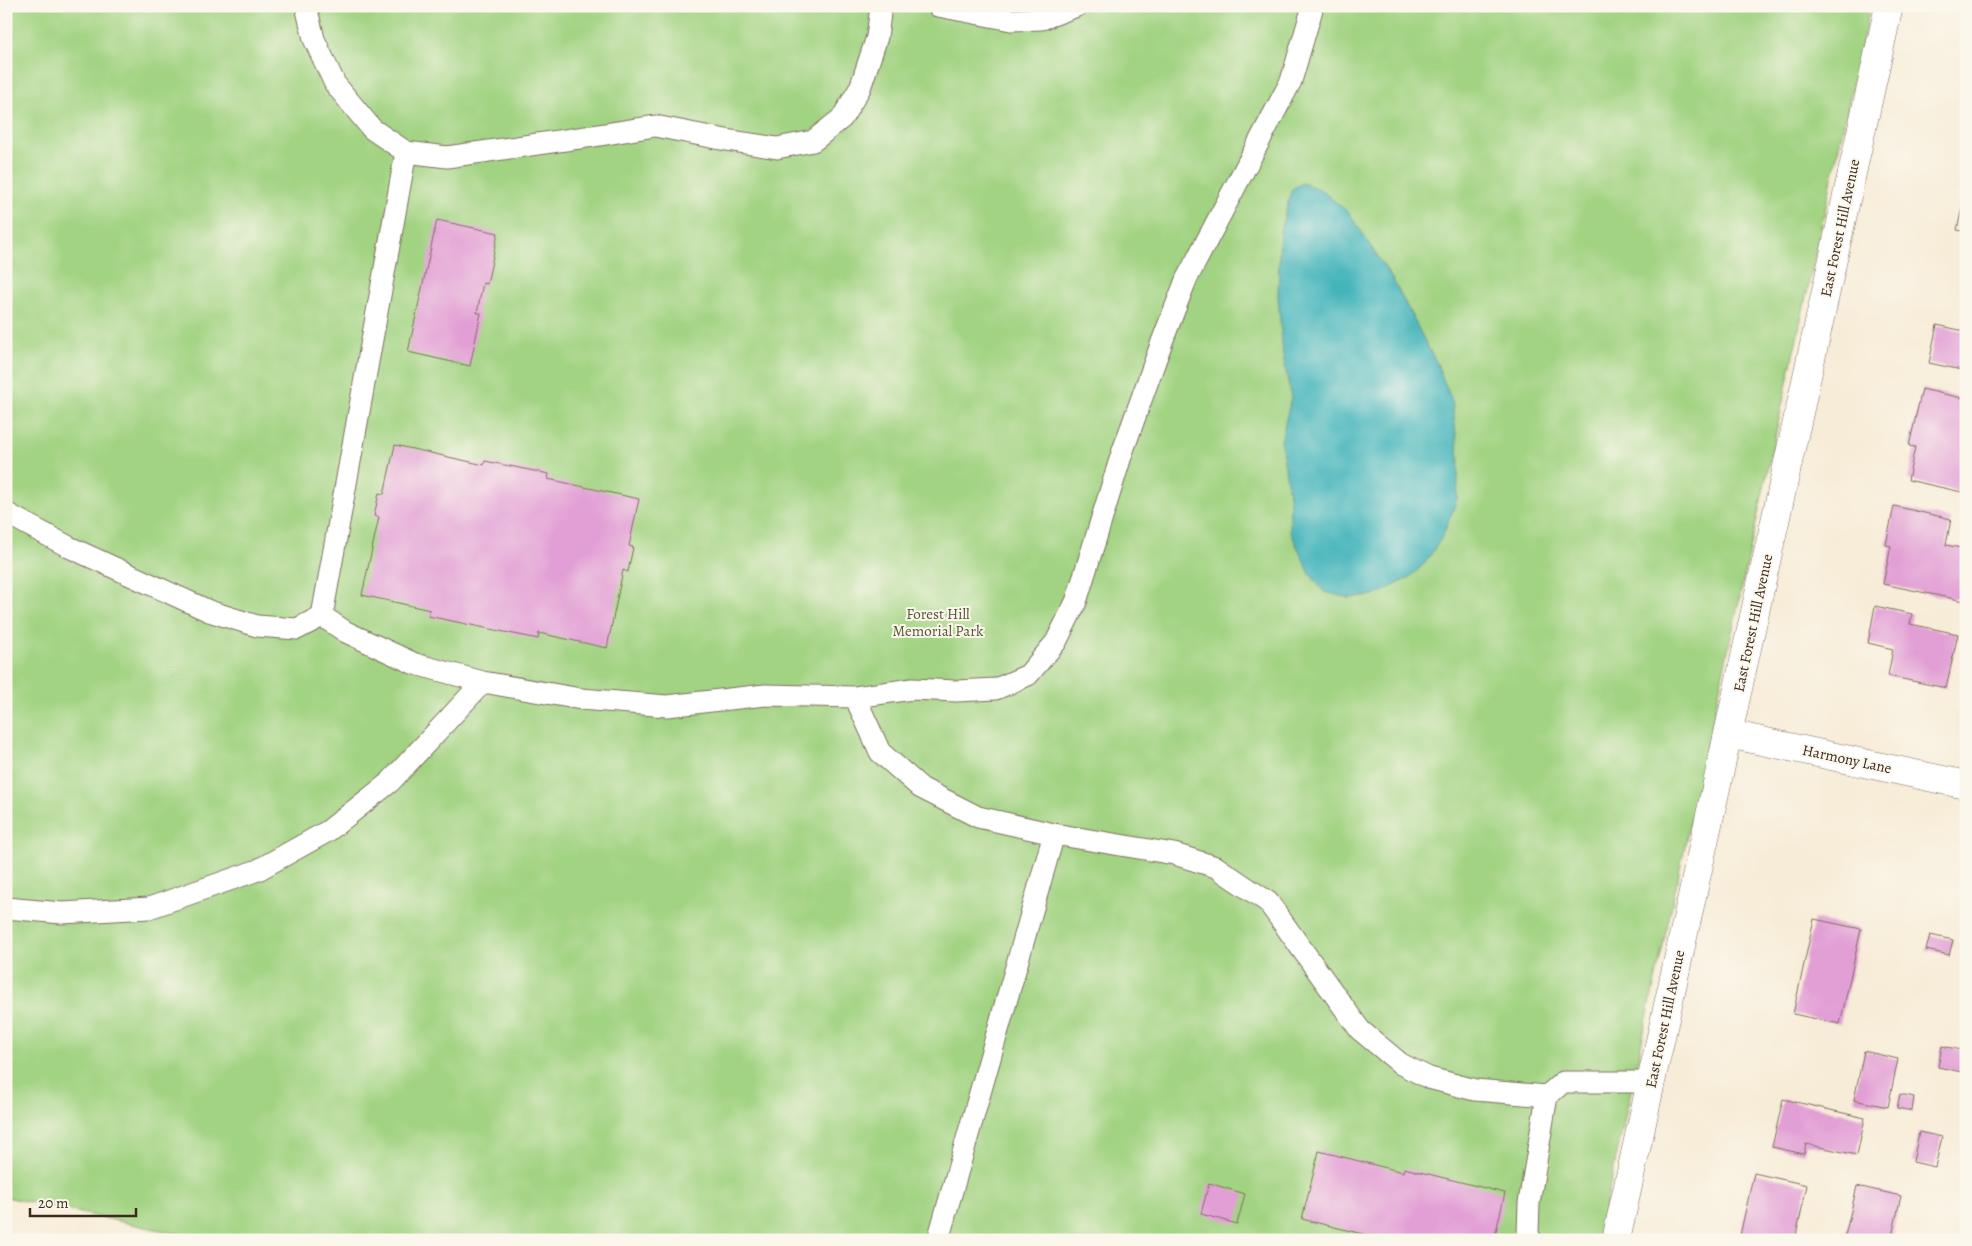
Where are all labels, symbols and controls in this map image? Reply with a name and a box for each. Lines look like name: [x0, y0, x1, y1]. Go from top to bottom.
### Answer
street label: East Forest Hill Avenue: [1816, 157, 1864, 299]
street label: East Forest Hill Avenue: [1729, 552, 1777, 694]
park label: Forest Hill Memorial Park: [893, 604, 984, 641]
street label: Harmony Lane: [1800, 740, 1894, 778]
street label: East Forest Hill Avenue: [1641, 948, 1689, 1090]
scale bar: [30, 1186, 136, 1218]
text: 20 m: [38, 1193, 69, 1213]

